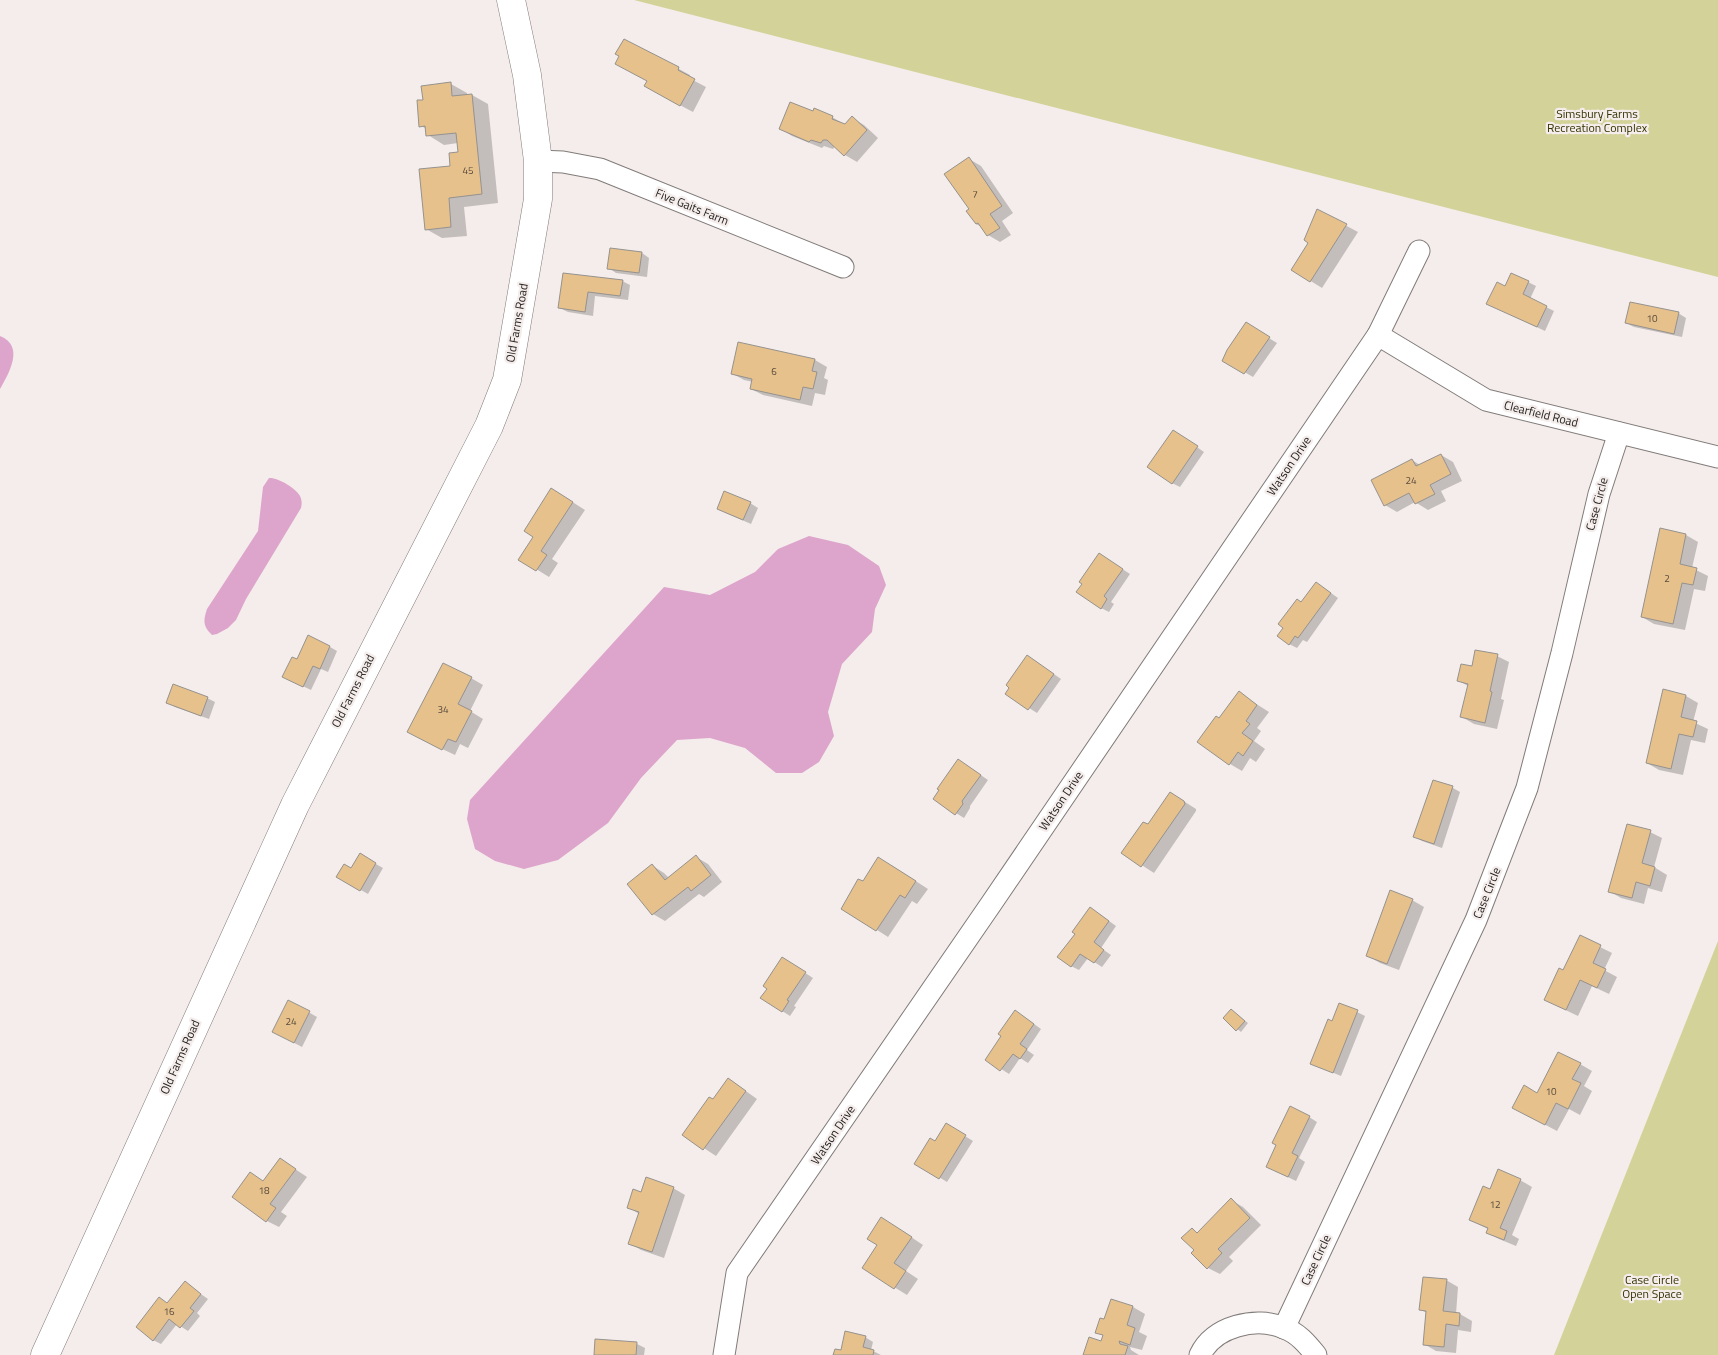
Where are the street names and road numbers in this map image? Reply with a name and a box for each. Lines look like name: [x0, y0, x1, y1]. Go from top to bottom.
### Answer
street label: Five Gaits Farm: [653, 183, 732, 230]
street label: Old Farms Road: [500, 282, 533, 364]
street label: Clearfield Road: [1502, 395, 1580, 432]
street label: Watson Drive: [1262, 432, 1315, 499]
street label: Case Circle: [1580, 475, 1613, 532]
street label: Old Farms Road: [326, 651, 379, 731]
street label: Watson Drive: [1034, 767, 1087, 834]
street label: Case Circle: [1468, 864, 1505, 921]
street label: Old Farms Road: [155, 1016, 204, 1097]
street label: Watson Drive: [806, 1101, 859, 1168]
street label: Case Circle: [1296, 1231, 1336, 1288]

